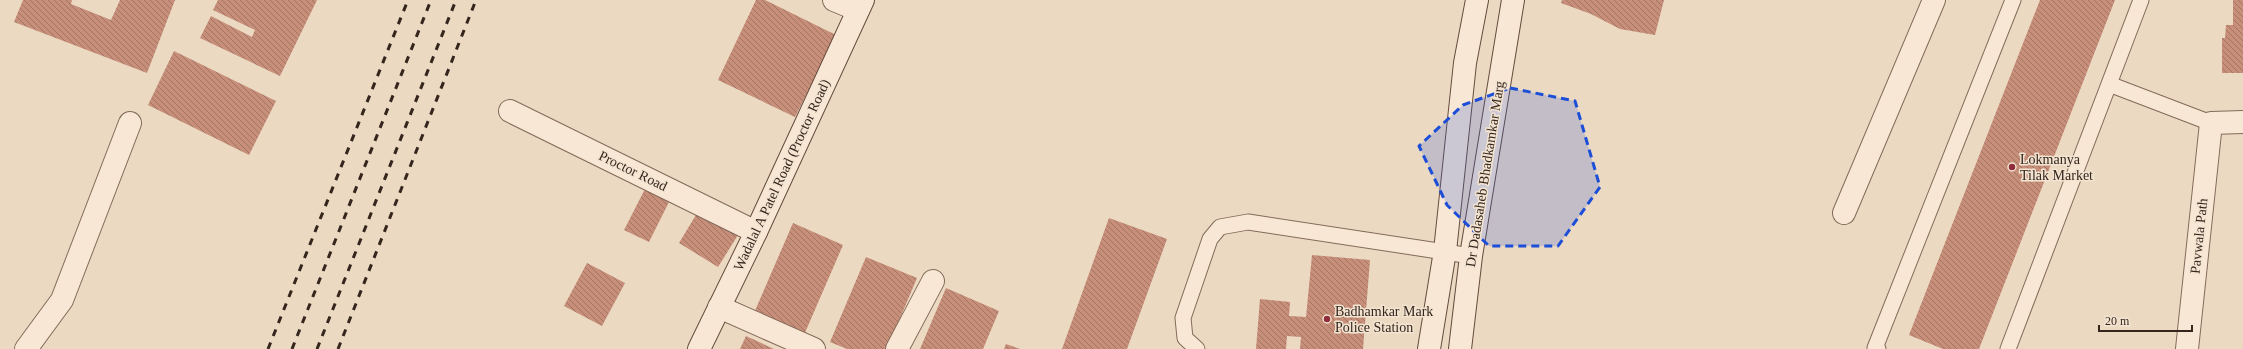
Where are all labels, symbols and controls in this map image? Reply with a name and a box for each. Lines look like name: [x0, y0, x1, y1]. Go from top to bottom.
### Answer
street label: Wadalal A Patel Road (Proctor Road): [731, 77, 834, 273]
street label: Dr Dadasaheb Bhadkamkar Marg: [1463, 80, 1507, 268]
street label: Proctor Road: [596, 148, 670, 194]
place label: Lokmanya Tilak Market: [2020, 152, 2093, 183]
marker: Lokmanya Tilak Market: [2007, 162, 2017, 172]
street label: Pavwala Path: [2188, 198, 2210, 274]
place label: Badhamkar Mark Police Station: [1335, 304, 1433, 335]
scale bar: [2099, 307, 2192, 333]
marker: Badhamkar Mark Police Station: [1322, 314, 1332, 324]
text: 20 m: [2105, 314, 2130, 328]

